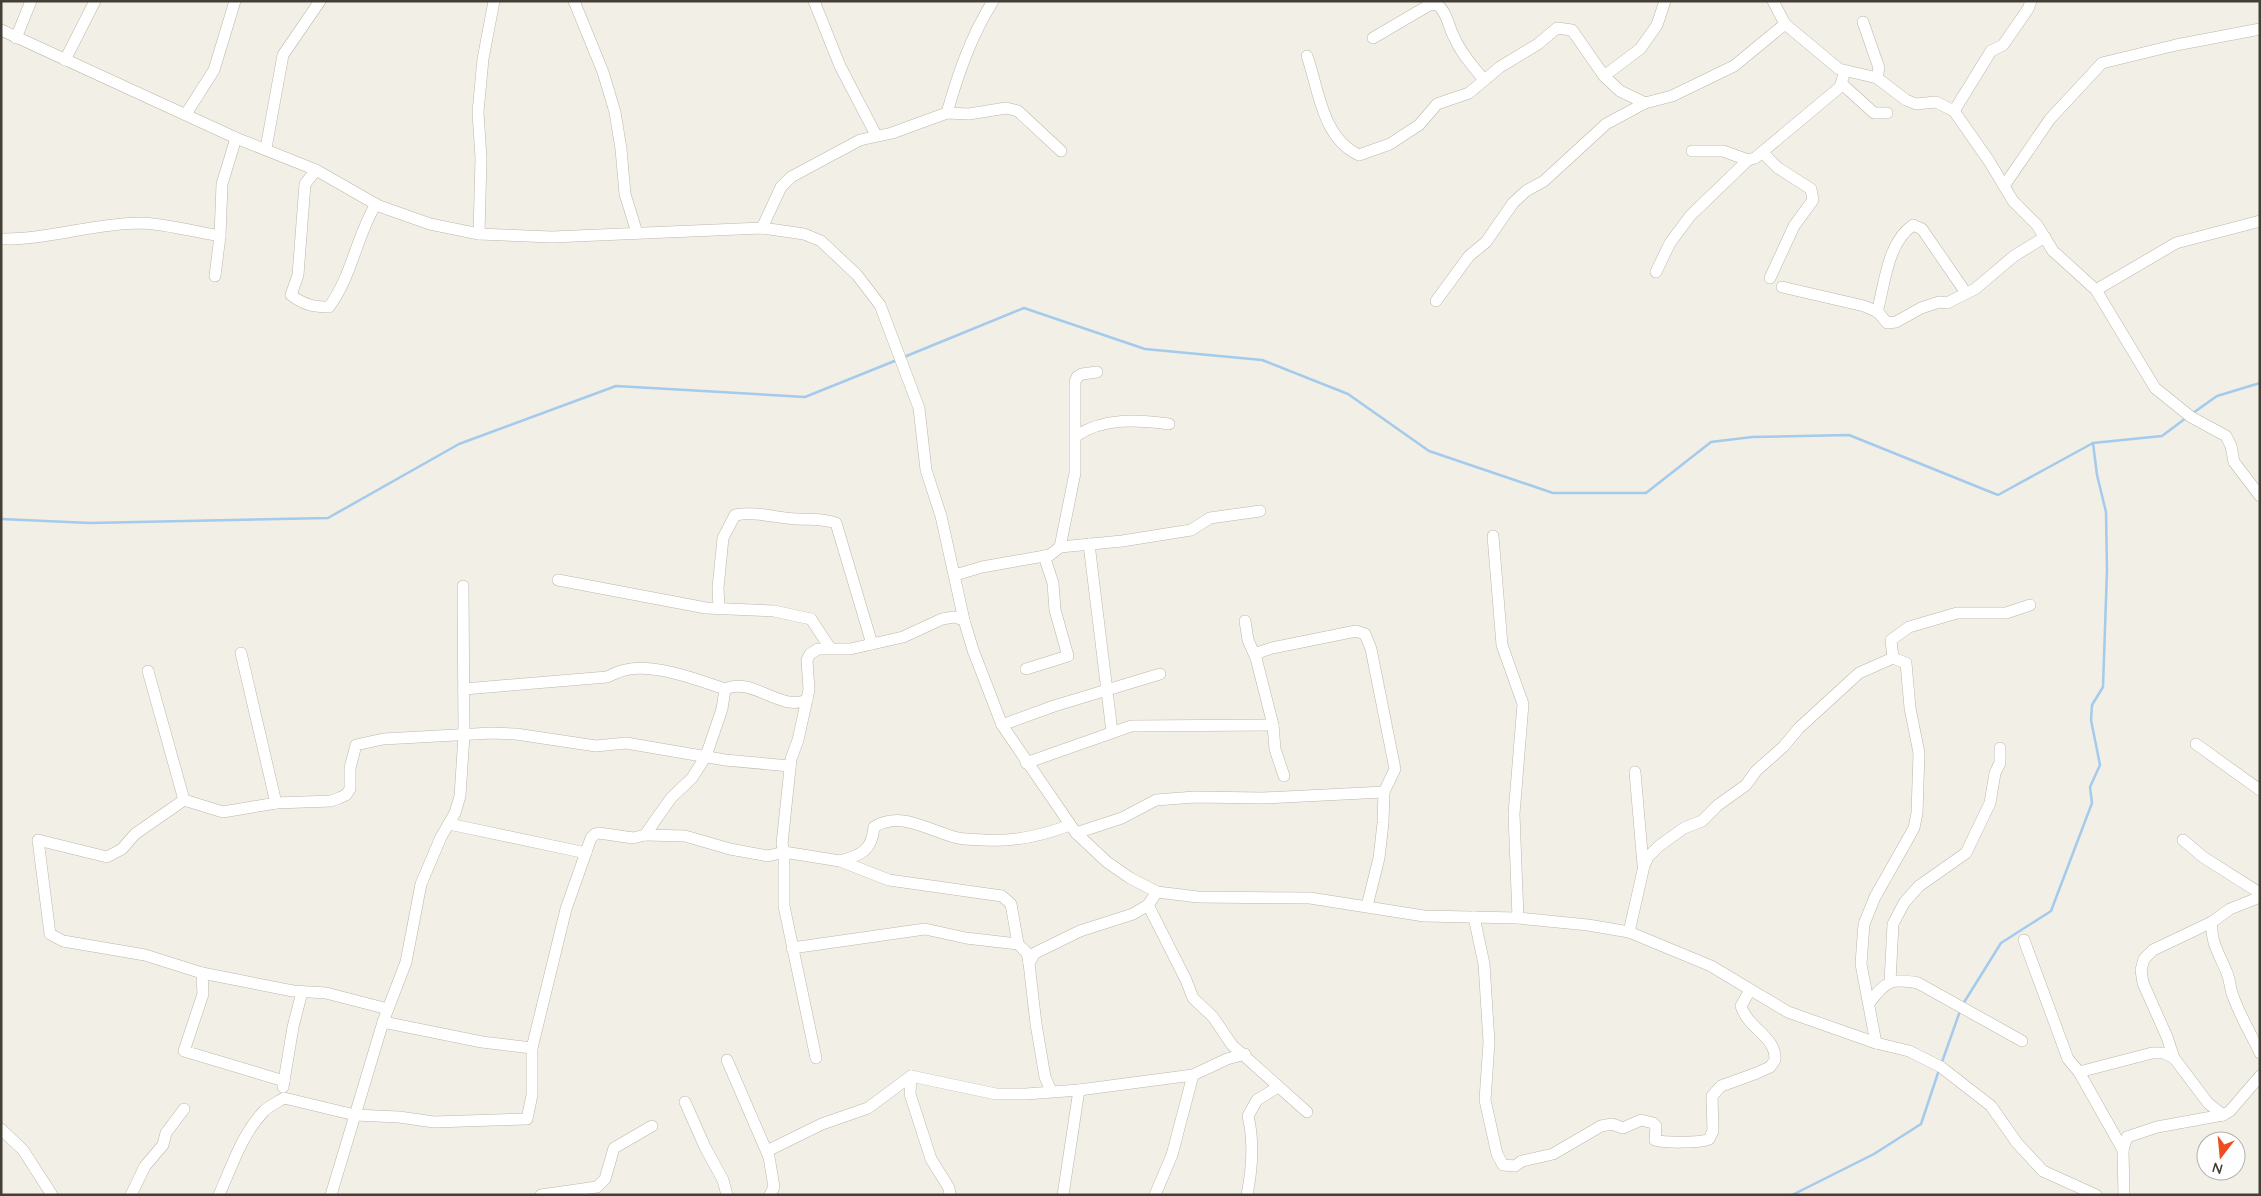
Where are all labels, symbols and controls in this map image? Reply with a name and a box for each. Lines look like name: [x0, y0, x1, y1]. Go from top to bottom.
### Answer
north arrow: [2196, 1131, 2246, 1181]
text: N: [2210, 1158, 2225, 1179]

